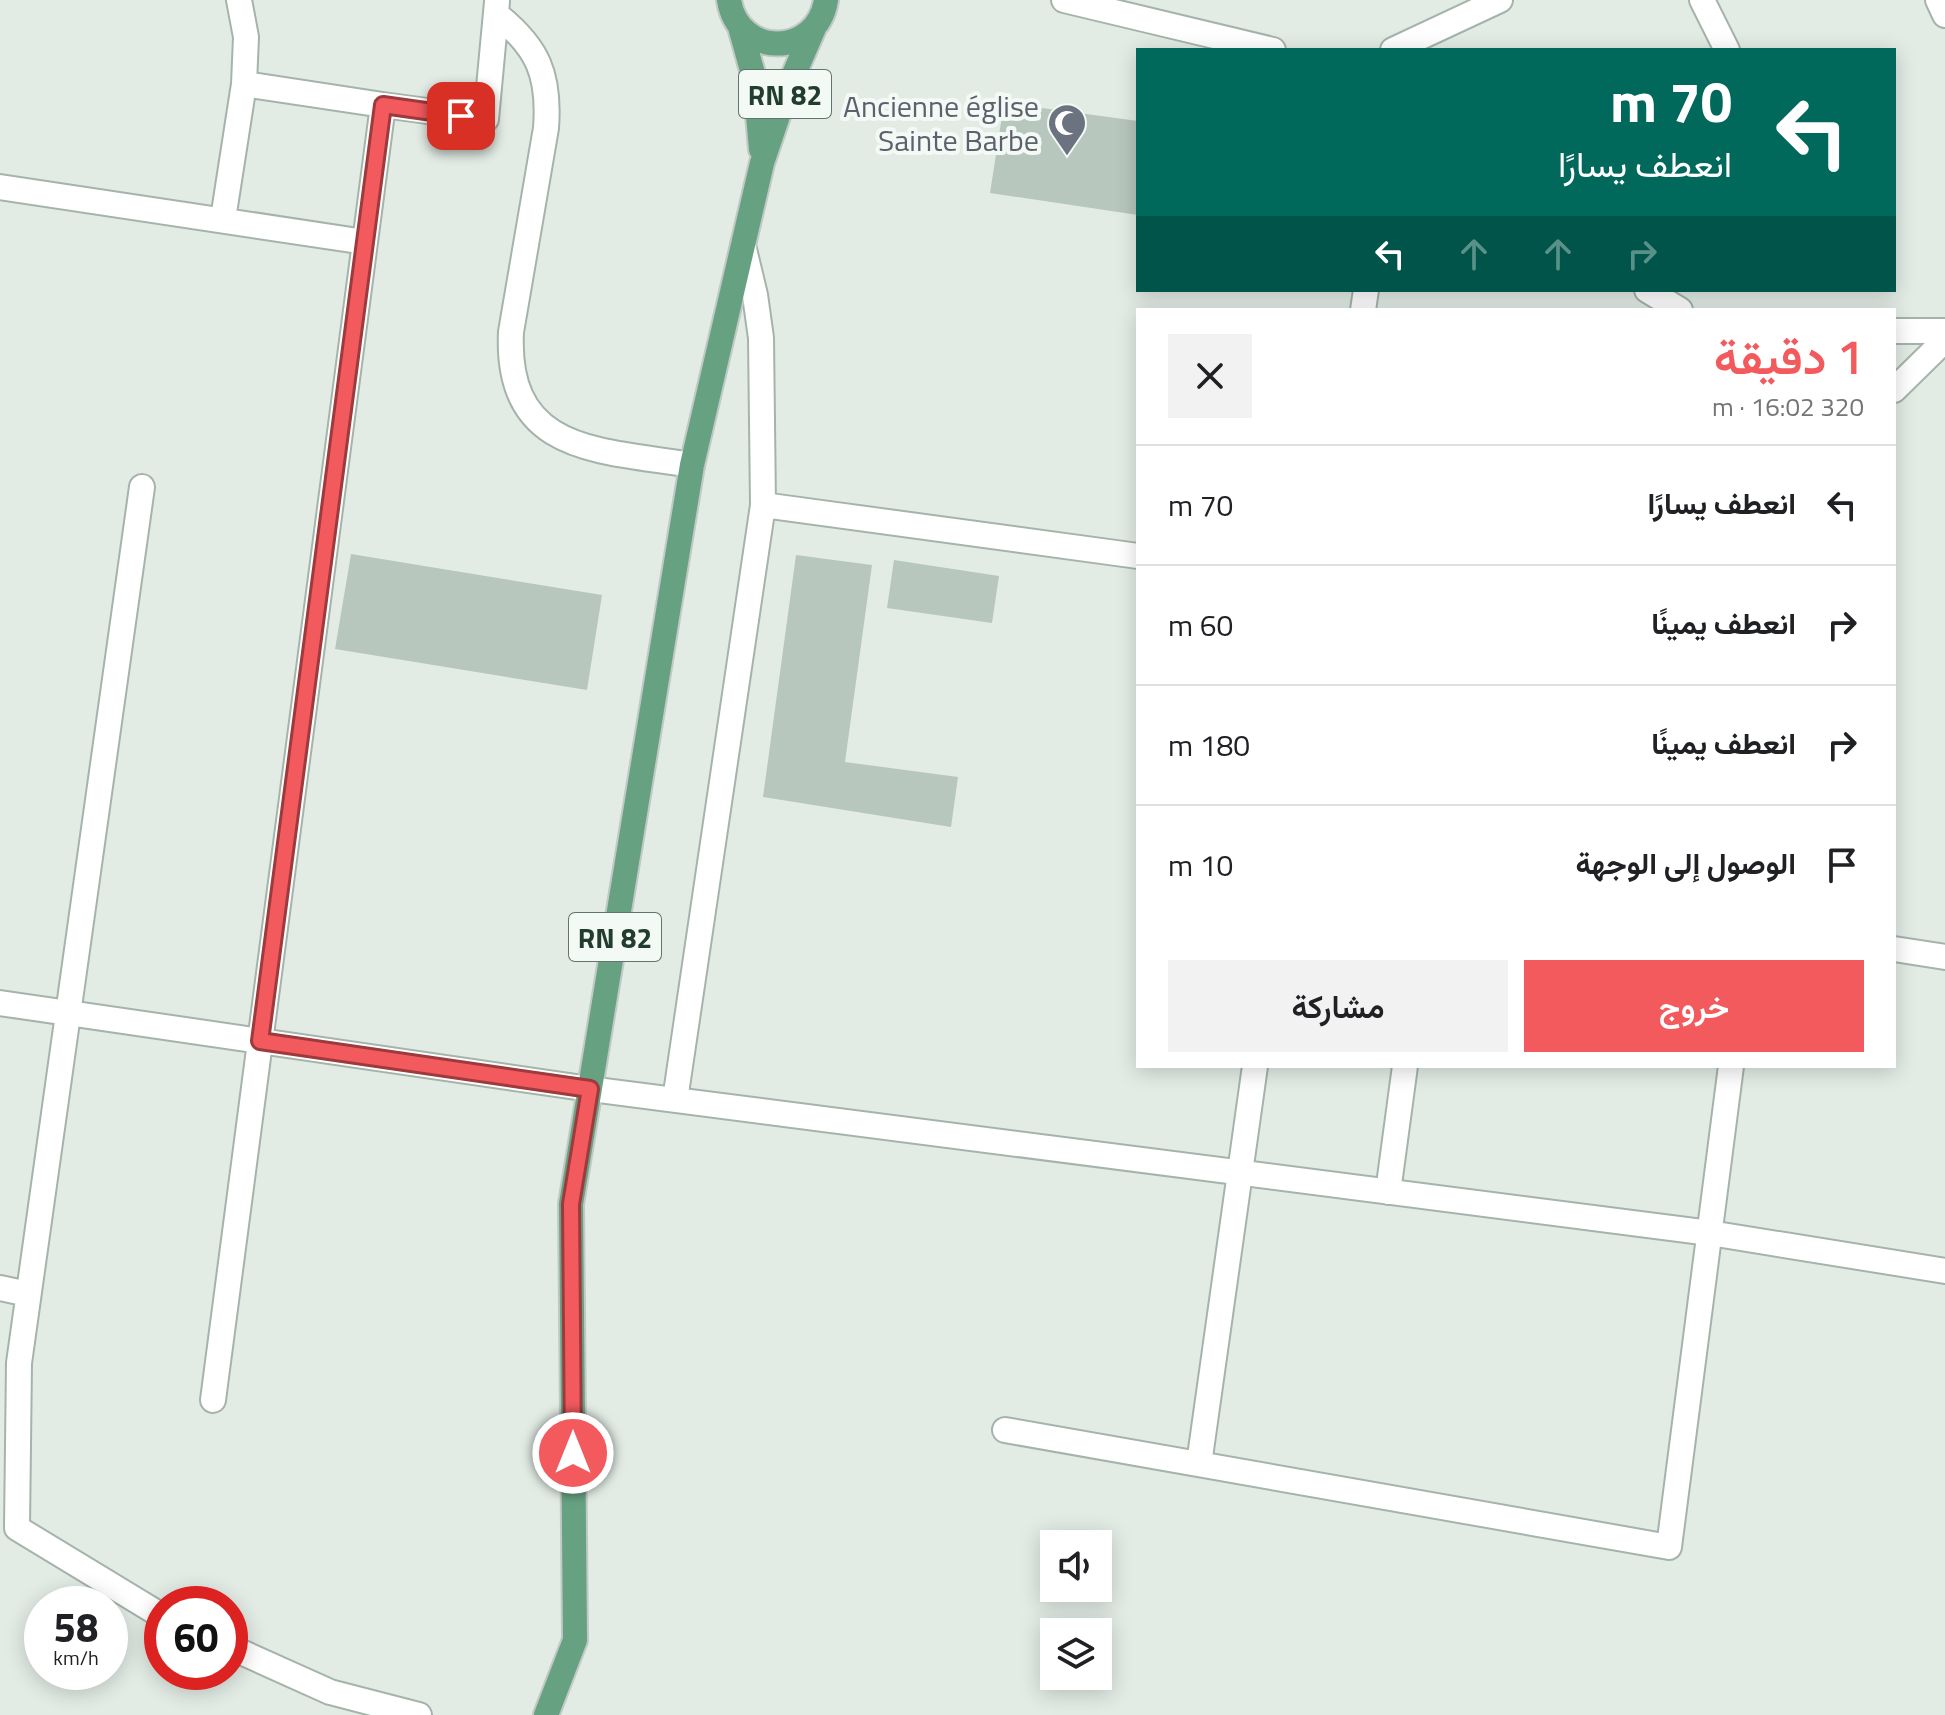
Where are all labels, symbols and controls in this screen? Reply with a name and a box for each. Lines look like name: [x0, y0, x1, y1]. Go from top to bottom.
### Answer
text: 70 m: [1610, 59, 1732, 144]
road number: RN 82: [739, 70, 831, 118]
icon: left: [1760, 80, 1864, 184]
pin: [427, 82, 495, 150]
place label: Ancienne église Sainte Barbe: [843, 83, 1039, 163]
icon: arrive: [439, 94, 483, 138]
mosque icon: Ancienne église Sainte Barbe: [1046, 102, 1088, 157]
text: انعطف يسارًا: [1558, 136, 1732, 191]
icon: left: [1368, 232, 1412, 276]
icon: ahead: [1452, 232, 1496, 276]
icon: ahead: [1536, 232, 1580, 276]
icon: right: [1620, 232, 1664, 276]
text: 1 دقيقة: [1714, 320, 1864, 393]
button: close: [1168, 334, 1252, 418]
text: 320 m · 16:02: [1712, 387, 1864, 426]
text: انعطف يسارًا: [1647, 480, 1796, 526]
text: 70 m: [1168, 482, 1233, 528]
icon: left: [1820, 483, 1864, 527]
text: انعطف يمينًا: [1651, 600, 1796, 646]
text: 60 m: [1168, 602, 1233, 648]
icon: right: [1820, 603, 1864, 647]
text: انعطف يمينًا: [1651, 720, 1796, 766]
text: 180 m: [1168, 722, 1250, 768]
icon: right: [1820, 723, 1864, 767]
text: الوصول إلى الوجهة: [1575, 840, 1796, 886]
text: 10 m: [1168, 842, 1233, 888]
icon: arrive: [1820, 843, 1864, 887]
road number: RN 82: [569, 913, 661, 961]
button: مشاركة: [1168, 960, 1508, 1052]
button: خروج: [1524, 960, 1864, 1052]
position arrow: [531, 1411, 615, 1495]
map controls: [1040, 1530, 1112, 1690]
button: sound: [1040, 1530, 1112, 1602]
speed limit sign: 60: [144, 1586, 248, 1690]
text: 58: [54, 1597, 98, 1658]
button: layers: [1040, 1618, 1112, 1690]
text: km/h: [53, 1642, 99, 1673]

